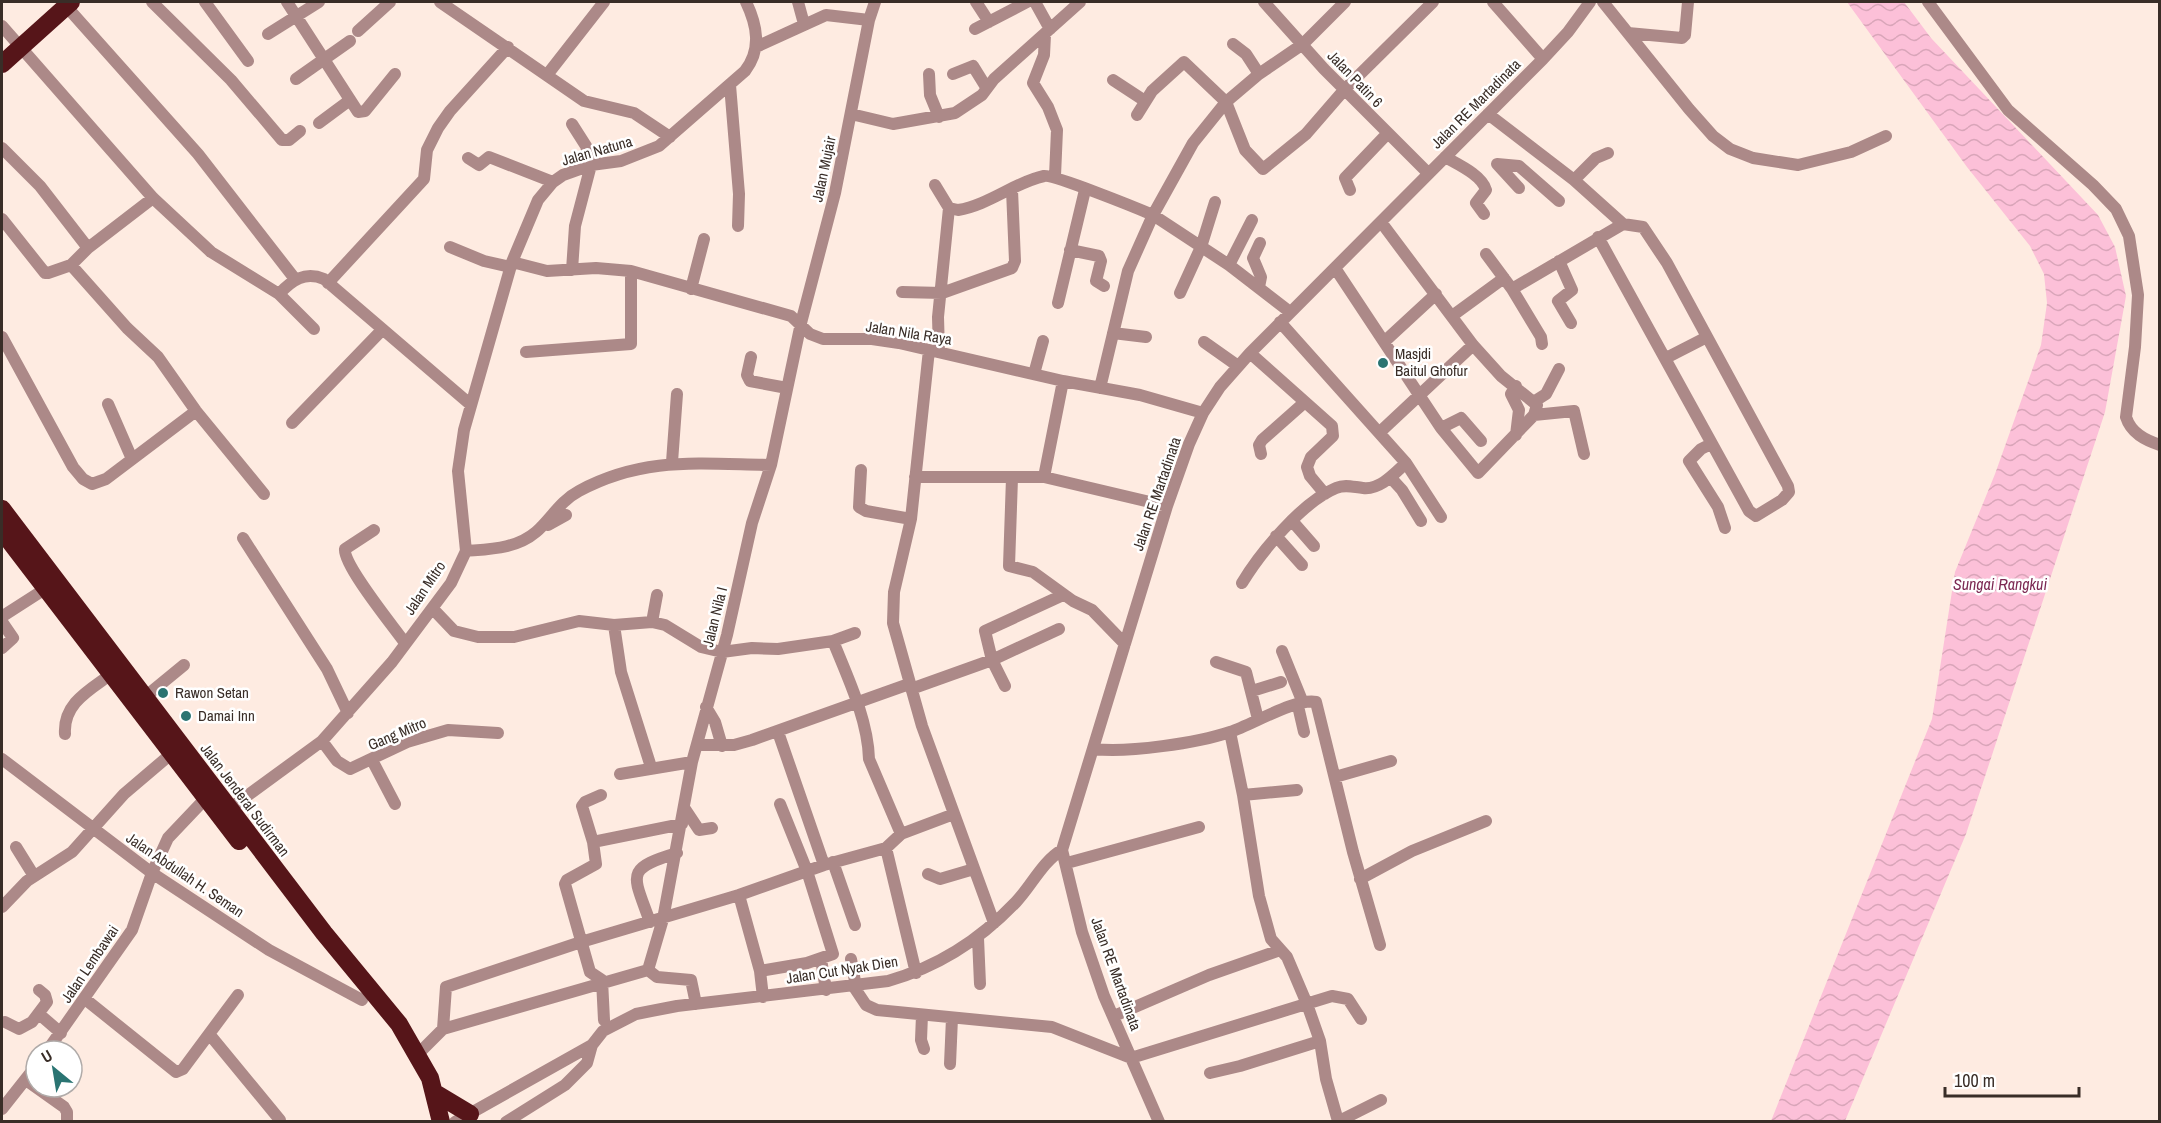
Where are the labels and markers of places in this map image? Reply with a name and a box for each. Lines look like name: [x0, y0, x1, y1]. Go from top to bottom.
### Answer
place label: Masjdi Baitul Ghofur: [1395, 343, 1467, 381]
marker: Masjdi Baitul Ghofur: [1376, 356, 1390, 370]
place label: Rawon Setan: [175, 682, 249, 703]
marker: Rawon Setan: [156, 686, 170, 700]
place label: Damai Inn: [198, 705, 255, 726]
marker: Damai Inn: [179, 709, 193, 723]

